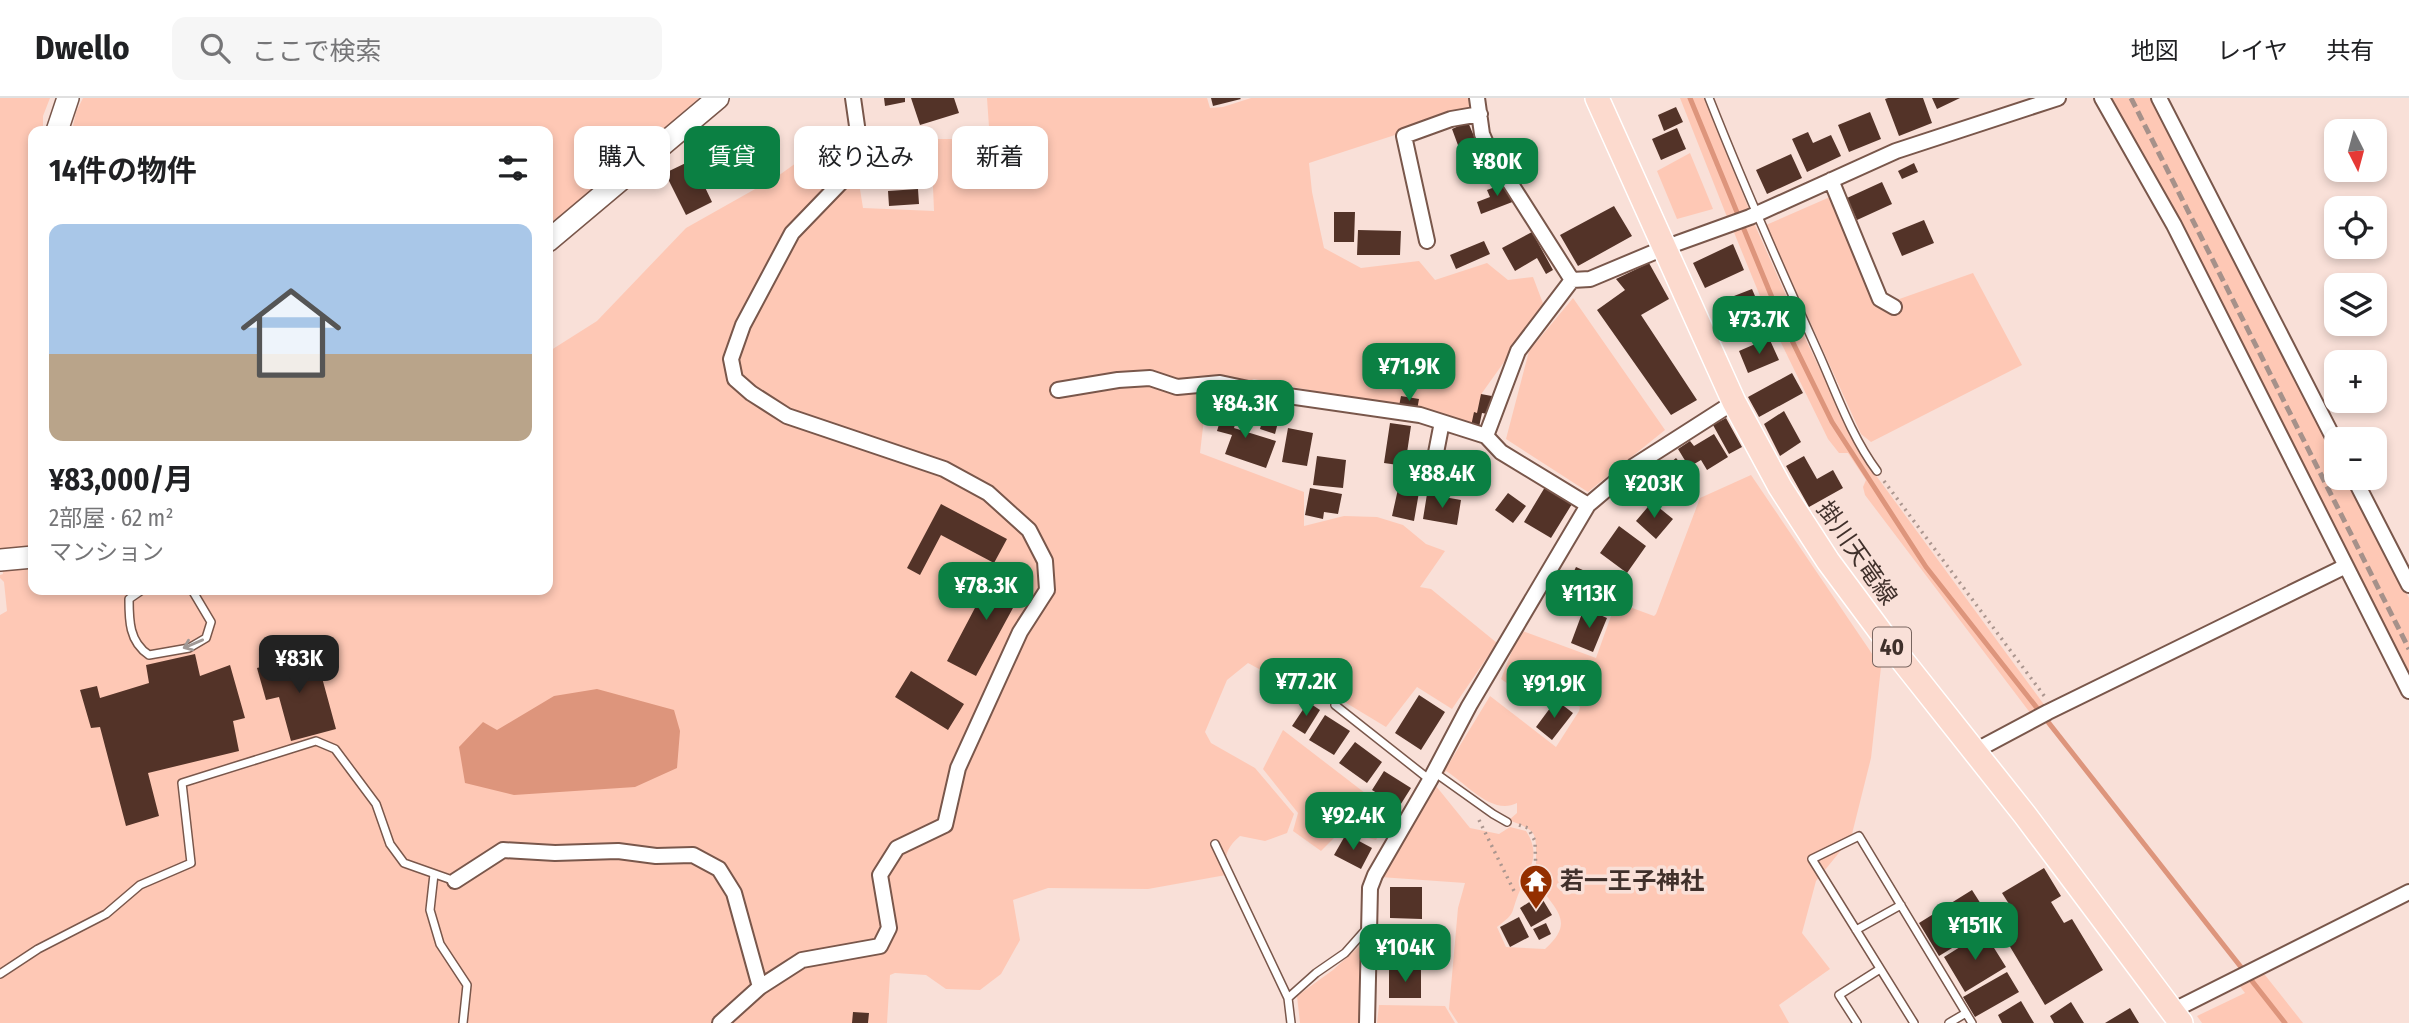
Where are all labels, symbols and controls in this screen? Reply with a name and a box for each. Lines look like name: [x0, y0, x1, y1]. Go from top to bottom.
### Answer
search box: [172, 17, 662, 80]
text: Dwello: [35, 28, 130, 68]
icon: search: [196, 29, 234, 67]
text: ここで検索: [252, 36, 382, 67]
text: 地図: [2131, 37, 2179, 65]
text: レイヤ: [2217, 37, 2288, 65]
text: 共有: [2326, 37, 2374, 65]
north arrow: [2324, 119, 2387, 182]
map controls: [2324, 119, 2387, 490]
chip: 購入: [574, 126, 670, 189]
chip: 賃貸: [684, 126, 780, 189]
chip: 絞り込み: [794, 126, 938, 189]
chip: 新着: [952, 126, 1048, 189]
pin: ¥80K: [1456, 139, 1538, 198]
text: ¥80K: [1472, 147, 1522, 175]
icon: filters: [494, 149, 532, 187]
text: 14件の物件: [49, 153, 197, 189]
button: locate: [2324, 196, 2387, 259]
icon: home: [228, 270, 354, 396]
button: layers: [2324, 273, 2387, 336]
pin: ¥73.7K: [1702, 296, 1816, 356]
text: ¥73.7K: [1729, 305, 1789, 333]
pin: ¥71.9K: [1352, 344, 1466, 403]
button: +: [2324, 350, 2387, 413]
text: ¥71.9K: [1378, 352, 1440, 380]
pin: ¥84.3K: [1188, 380, 1302, 440]
text: ¥84.3K: [1212, 389, 1278, 417]
button: −: [2324, 427, 2387, 490]
pin: ¥88.4K: [1385, 450, 1499, 510]
text: ¥88.4K: [1409, 459, 1475, 487]
pin: ¥203K: [1605, 460, 1703, 520]
text: ¥83,000/月: [49, 462, 194, 498]
text: ¥203K: [1625, 469, 1683, 497]
street label: 掛川天竜線: [1811, 496, 1903, 610]
text: 2部屋 · 62 m²: [49, 504, 173, 532]
text: マンション: [49, 538, 164, 566]
pin: ¥78.3K: [929, 562, 1043, 622]
pin: ¥113K: [1540, 570, 1638, 630]
text: ¥78.3K: [954, 571, 1018, 599]
text: ¥113K: [1562, 579, 1616, 607]
road number: 40: [1873, 628, 1911, 666]
pin: ¥83K: [258, 636, 340, 695]
one-way arrow: [183, 638, 204, 651]
text: ¥83K: [275, 644, 323, 672]
pin: ¥77.2K: [1249, 658, 1363, 718]
pin: ¥91.9K: [1497, 660, 1611, 720]
text: ¥77.2K: [1276, 667, 1336, 695]
text: ¥91.9K: [1523, 669, 1585, 697]
pin: ¥92.4K: [1296, 792, 1410, 852]
text: ¥92.4K: [1321, 801, 1385, 829]
temple icon: 若一王子神社: [1517, 862, 1555, 911]
place label: 若一王子神社: [1560, 867, 1704, 895]
pin: ¥151K: [1926, 902, 2024, 962]
text: ¥151K: [1948, 911, 2002, 939]
pin: ¥104K: [1356, 924, 1454, 984]
text: ¥104K: [1376, 933, 1434, 961]

